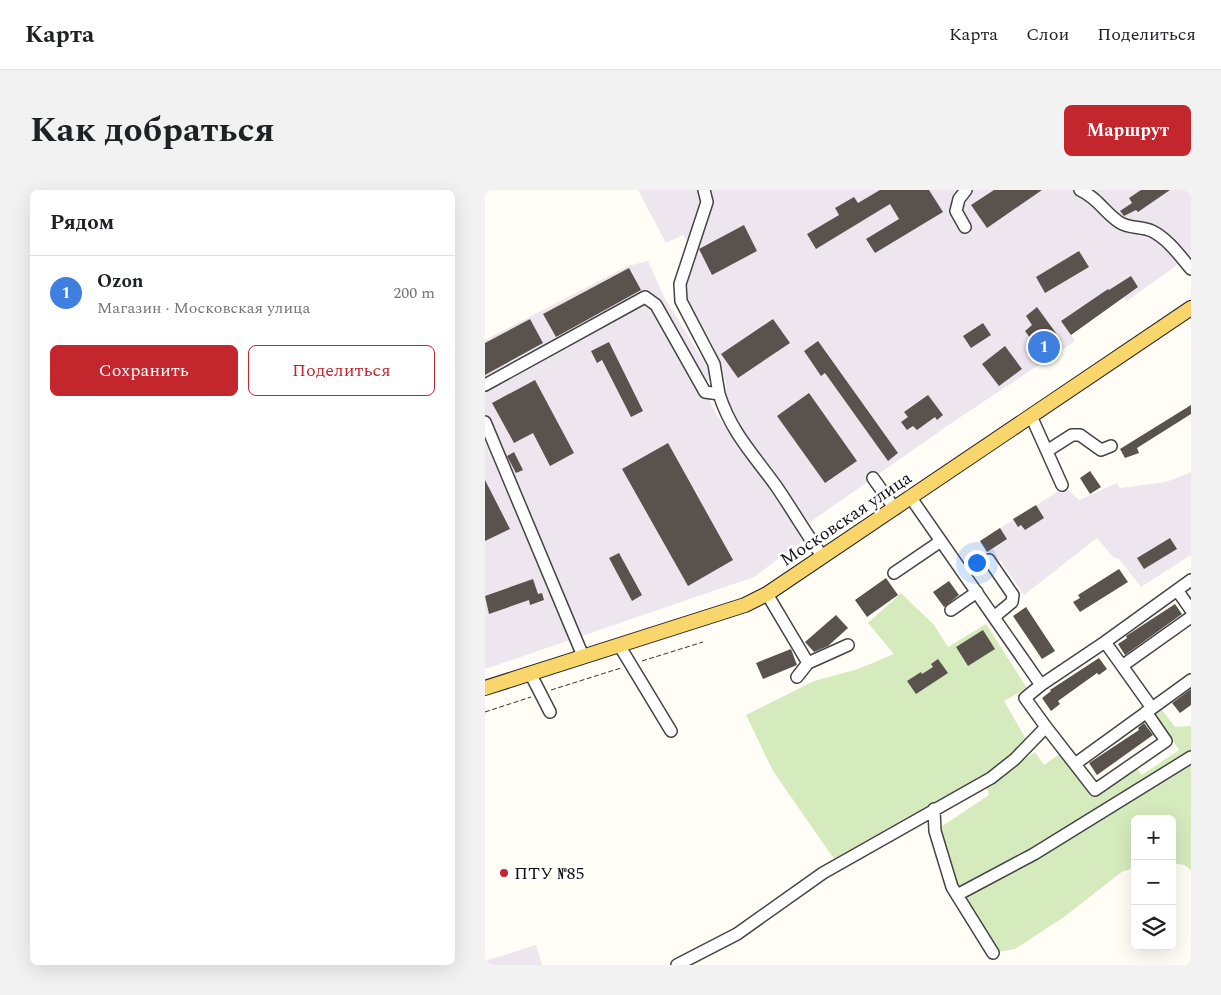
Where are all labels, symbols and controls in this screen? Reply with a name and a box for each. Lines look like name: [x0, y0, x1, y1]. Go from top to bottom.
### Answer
text: Карта: [25, 17, 94, 53]
text: Карта: [949, 21, 998, 48]
text: Слои: [1026, 21, 1069, 48]
text: Поделиться: [1097, 21, 1196, 48]
text: Как добраться: [30, 104, 275, 157]
button: Маршрут: [1064, 105, 1191, 156]
text: Рядом: [50, 207, 114, 239]
text: Ozon: [97, 267, 144, 296]
text: 1: [62, 281, 70, 305]
text: 200 m: [393, 281, 435, 305]
text: Магазин · Московская улица: [97, 296, 310, 320]
pin: 1: [1028, 328, 1060, 366]
button: Сохранить: [50, 345, 238, 396]
button: Поделиться: [248, 345, 435, 396]
street label: Московская улица: [775, 465, 918, 573]
your location: [964, 550, 990, 576]
map controls: [1131, 815, 1176, 950]
button: +: [1131, 815, 1176, 860]
place label: ПТУ №85: [514, 860, 584, 887]
button: −: [1131, 860, 1176, 905]
marker: ПТУ №85: [498, 867, 510, 879]
button: layers: [1131, 905, 1176, 950]

